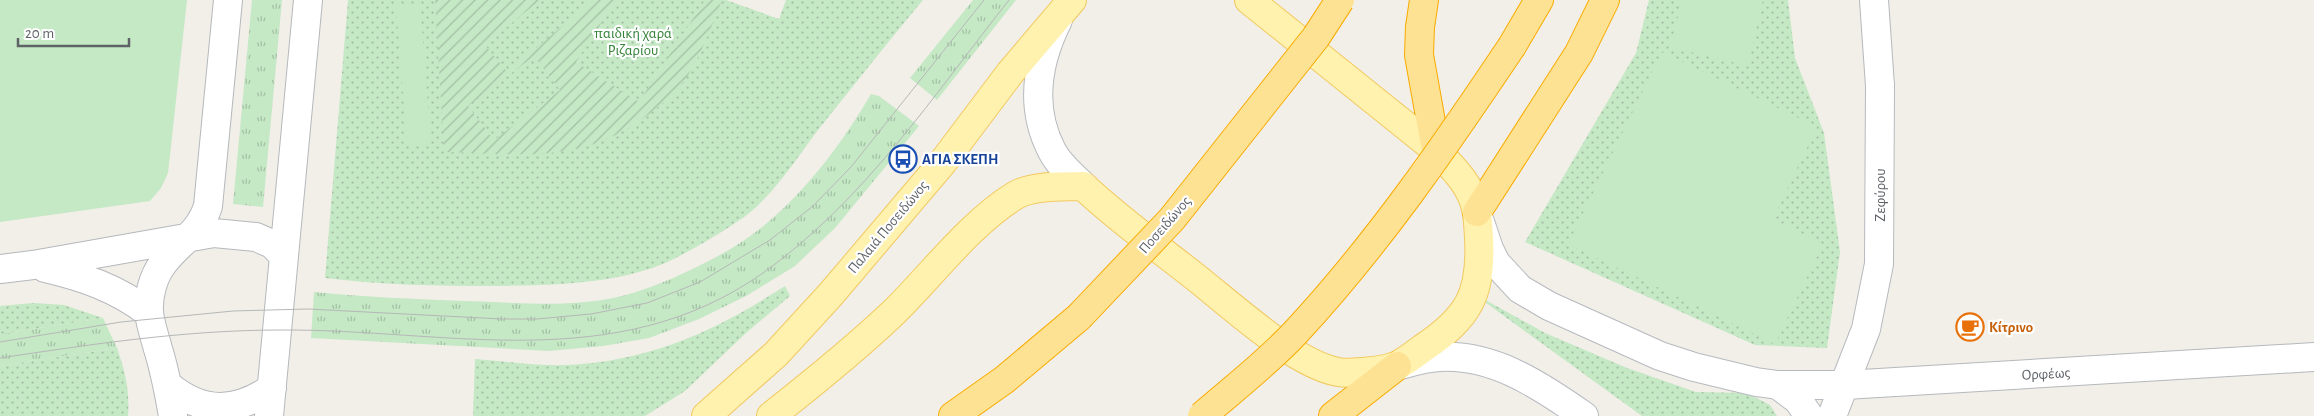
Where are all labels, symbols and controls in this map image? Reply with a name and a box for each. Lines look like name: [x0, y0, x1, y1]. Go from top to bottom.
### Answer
scale bar: [18, 15, 129, 47]
text: 20 m: [25, 26, 54, 41]
park label: παιδική χαρά Ριζαρίου: [593, 26, 672, 58]
bus stop icon: ΑΓΙΑ ΣΚΕΠΗ: [888, 144, 918, 174]
place label: ΑΓΙΑ ΣΚΕΠΗ: [922, 152, 998, 167]
street label: Ζεφύρου: [1873, 168, 1888, 222]
street label: Παλαιά Ποσειδώνος: [845, 178, 931, 276]
street label: Ποσειδώνος: [1136, 193, 1194, 257]
cafe icon: Κίτρινο: [1955, 312, 1985, 342]
place label: Κίτρινο: [1989, 320, 2033, 335]
street label: Ορφέως: [2021, 365, 2071, 383]

